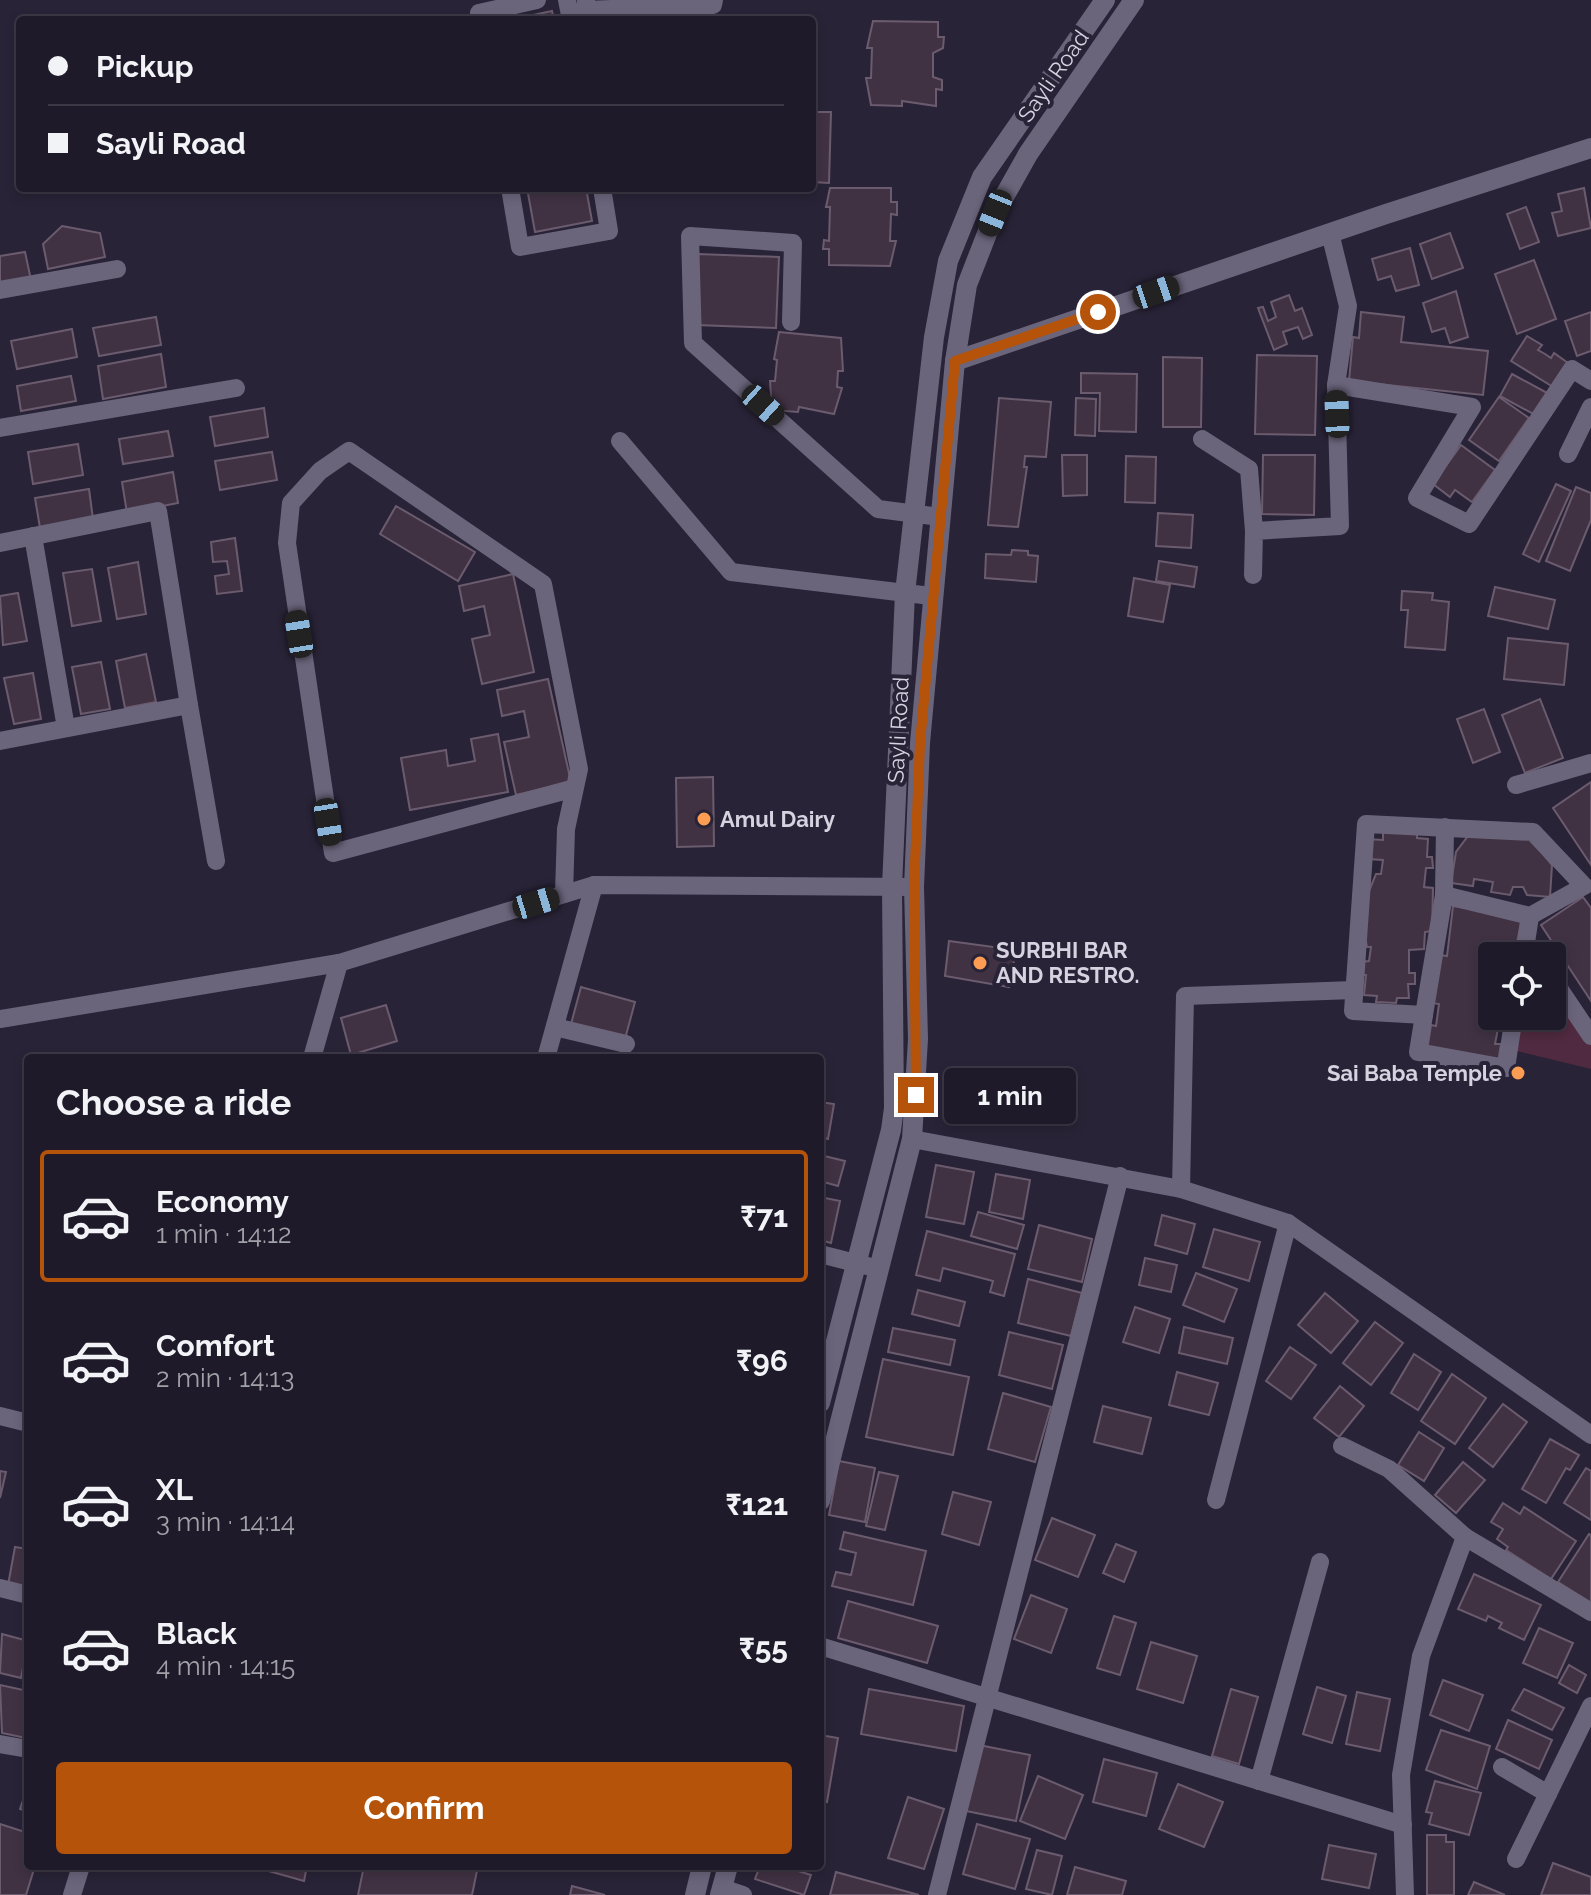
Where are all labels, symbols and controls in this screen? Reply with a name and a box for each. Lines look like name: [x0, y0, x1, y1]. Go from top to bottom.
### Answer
street label: Sayli Road: [1012, 25, 1094, 127]
text: Pickup: [96, 49, 194, 84]
text: Sayli Road: [96, 126, 246, 161]
car: [975, 186, 1015, 240]
car: [1129, 273, 1183, 311]
route start: [1080, 294, 1116, 330]
car: [737, 380, 789, 430]
car: [1324, 390, 1350, 438]
car: [283, 608, 315, 660]
street label: Sayli Road: [882, 676, 914, 784]
car: [312, 796, 344, 848]
place label: Amul Dairy: [720, 806, 835, 832]
marker: Amul Dairy: [695, 810, 713, 828]
car: [510, 885, 562, 921]
place label: SURBHI BAR AND RESTRO.: [996, 937, 1140, 988]
map controls: [1478, 942, 1566, 1030]
button: locate: [1478, 942, 1566, 1030]
marker: SURBHI BAR AND RESTRO.: [971, 954, 989, 972]
place label: Sai Baba Temple: [1327, 1060, 1502, 1086]
marker: Sai Baba Temple: [1509, 1064, 1527, 1082]
callout: 1 min: [944, 1067, 1076, 1123]
route end: [898, 1077, 934, 1113]
text: Choose a ride: [56, 1081, 291, 1123]
text: 1 min: [977, 1081, 1043, 1111]
icon: car: [60, 1180, 132, 1252]
text: Economy: [156, 1184, 289, 1219]
text: ₹71: [740, 1199, 788, 1234]
text: 1 min · 14:12: [156, 1219, 292, 1249]
icon: car: [60, 1324, 132, 1396]
text: Comfort: [156, 1328, 275, 1363]
text: ₹96: [736, 1343, 788, 1378]
text: 2 min · 14:13: [156, 1363, 294, 1393]
icon: car: [60, 1468, 132, 1540]
text: XL: [156, 1472, 193, 1507]
text: ₹121: [725, 1487, 788, 1522]
text: 3 min · 14:14: [156, 1507, 295, 1537]
icon: car: [60, 1612, 132, 1684]
text: Black: [156, 1616, 237, 1651]
text: ₹55: [739, 1631, 788, 1666]
text: 4 min · 14:15: [156, 1651, 295, 1681]
button: Confirm: [56, 1762, 792, 1854]

